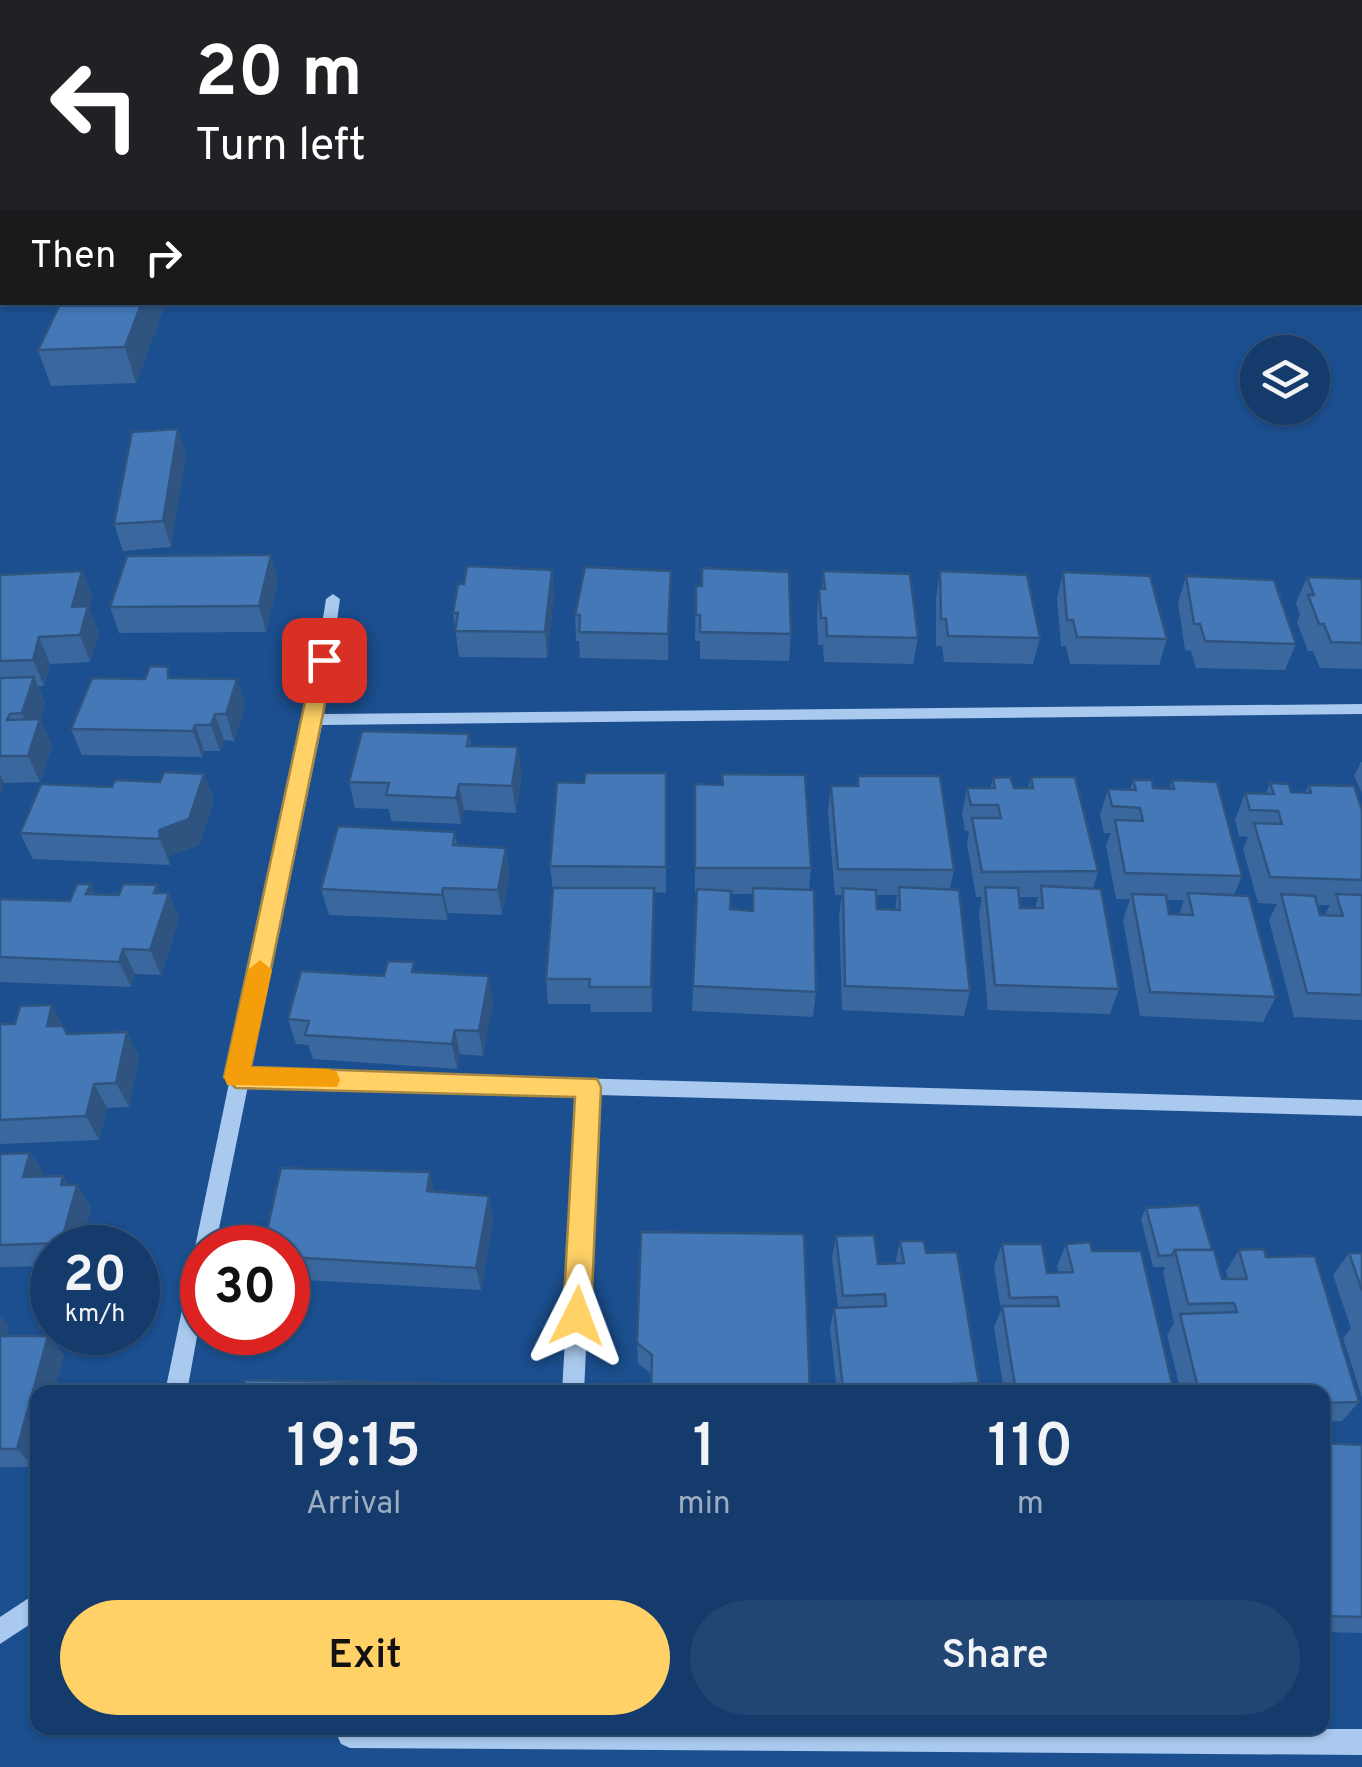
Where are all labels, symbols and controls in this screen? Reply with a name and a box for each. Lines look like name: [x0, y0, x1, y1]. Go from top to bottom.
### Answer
text: 20 m: [195, 32, 363, 121]
icon: left: [30, 40, 160, 170]
text: Turn left: [195, 119, 366, 176]
icon: right: [136, 230, 191, 285]
text: Then: [30, 233, 116, 282]
map controls: [1240, 335, 1330, 425]
button: layers: [1240, 335, 1330, 425]
pin: [282, 618, 367, 703]
icon: arrive: [297, 633, 352, 688]
speed limit sign: 30: [180, 1225, 310, 1355]
text: 20: [63, 1246, 127, 1309]
position arrow: [525, 1264, 629, 1368]
text: km/h: [65, 1299, 125, 1331]
text: 19:15: [287, 1412, 421, 1488]
text: 1: [692, 1412, 716, 1488]
text: 110: [987, 1412, 1073, 1488]
text: Arrival: [306, 1485, 401, 1525]
text: min: [678, 1485, 731, 1525]
text: m: [1017, 1485, 1044, 1525]
button: Exit: [60, 1600, 670, 1715]
button: Share: [690, 1600, 1300, 1715]

